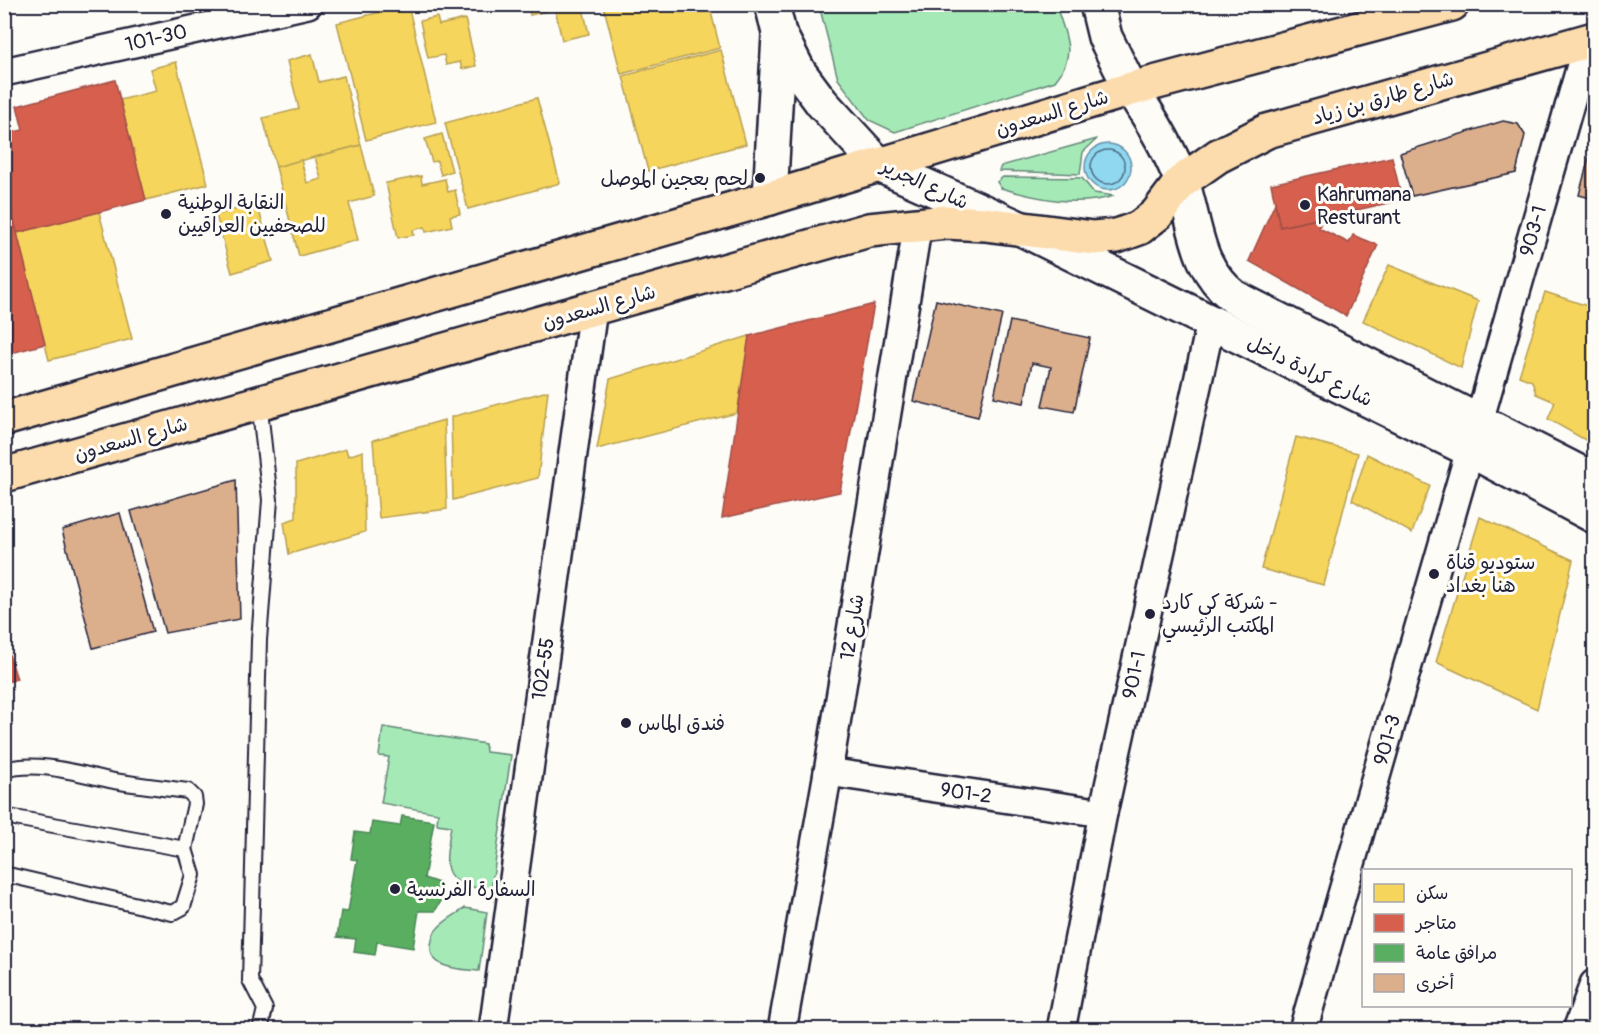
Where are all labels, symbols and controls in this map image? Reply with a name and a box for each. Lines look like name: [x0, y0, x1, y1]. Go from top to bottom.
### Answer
street label: 101-30: [123, 19, 189, 57]
street label: شارع طارق بن زياد: [1309, 66, 1457, 131]
street label: شارع السعدون: [992, 84, 1112, 143]
street label: شارع الجرير: [875, 152, 972, 216]
place label: لحم بعجين الموصل: [601, 166, 748, 193]
marker: لحم بعجين الموصل: [753, 171, 767, 185]
place label: Kahrumana Resturant: [1317, 182, 1411, 230]
place label: النقابة الوطنية للصحفيين العراقيين: [178, 190, 326, 238]
marker: Kahrumana Resturant: [1298, 198, 1312, 212]
street label: 903-1: [1514, 203, 1552, 259]
marker: النقابة الوطنية للصحفيين العراقيين: [159, 207, 173, 221]
street label: شارع السعدون: [539, 279, 659, 336]
street label: شارع كرادة داخل: [1243, 330, 1377, 413]
street label: شارع السعدون: [71, 411, 191, 468]
place label: ستوديو قناة هنا بغداد: [1446, 550, 1536, 598]
marker: ستوديو قناة هنا بغداد: [1427, 567, 1441, 581]
place label: شركة كي كارد - المكتب الرئيسي: [1162, 590, 1278, 643]
street label: شارع 12: [834, 592, 871, 662]
marker: شركة كي كارد - المكتب الرئيسي: [1143, 607, 1157, 621]
street label: 102-55: [526, 636, 560, 702]
street label: 901-1: [1117, 649, 1151, 701]
place label: فندق الماس: [638, 711, 725, 736]
street label: 901-3: [1368, 712, 1406, 768]
marker: فندق الماس: [619, 716, 633, 730]
street label: 901-2: [939, 777, 993, 809]
legend: [1362, 869, 1572, 1007]
place label: السفارة الفرنسية: [407, 877, 536, 902]
marker: السفارة الفرنسية: [388, 882, 402, 896]
text: سكن: [1416, 882, 1448, 905]
text: متاجر: [1414, 912, 1457, 935]
text: مرافق عامة: [1416, 942, 1497, 965]
text: أخرى: [1416, 972, 1454, 995]

